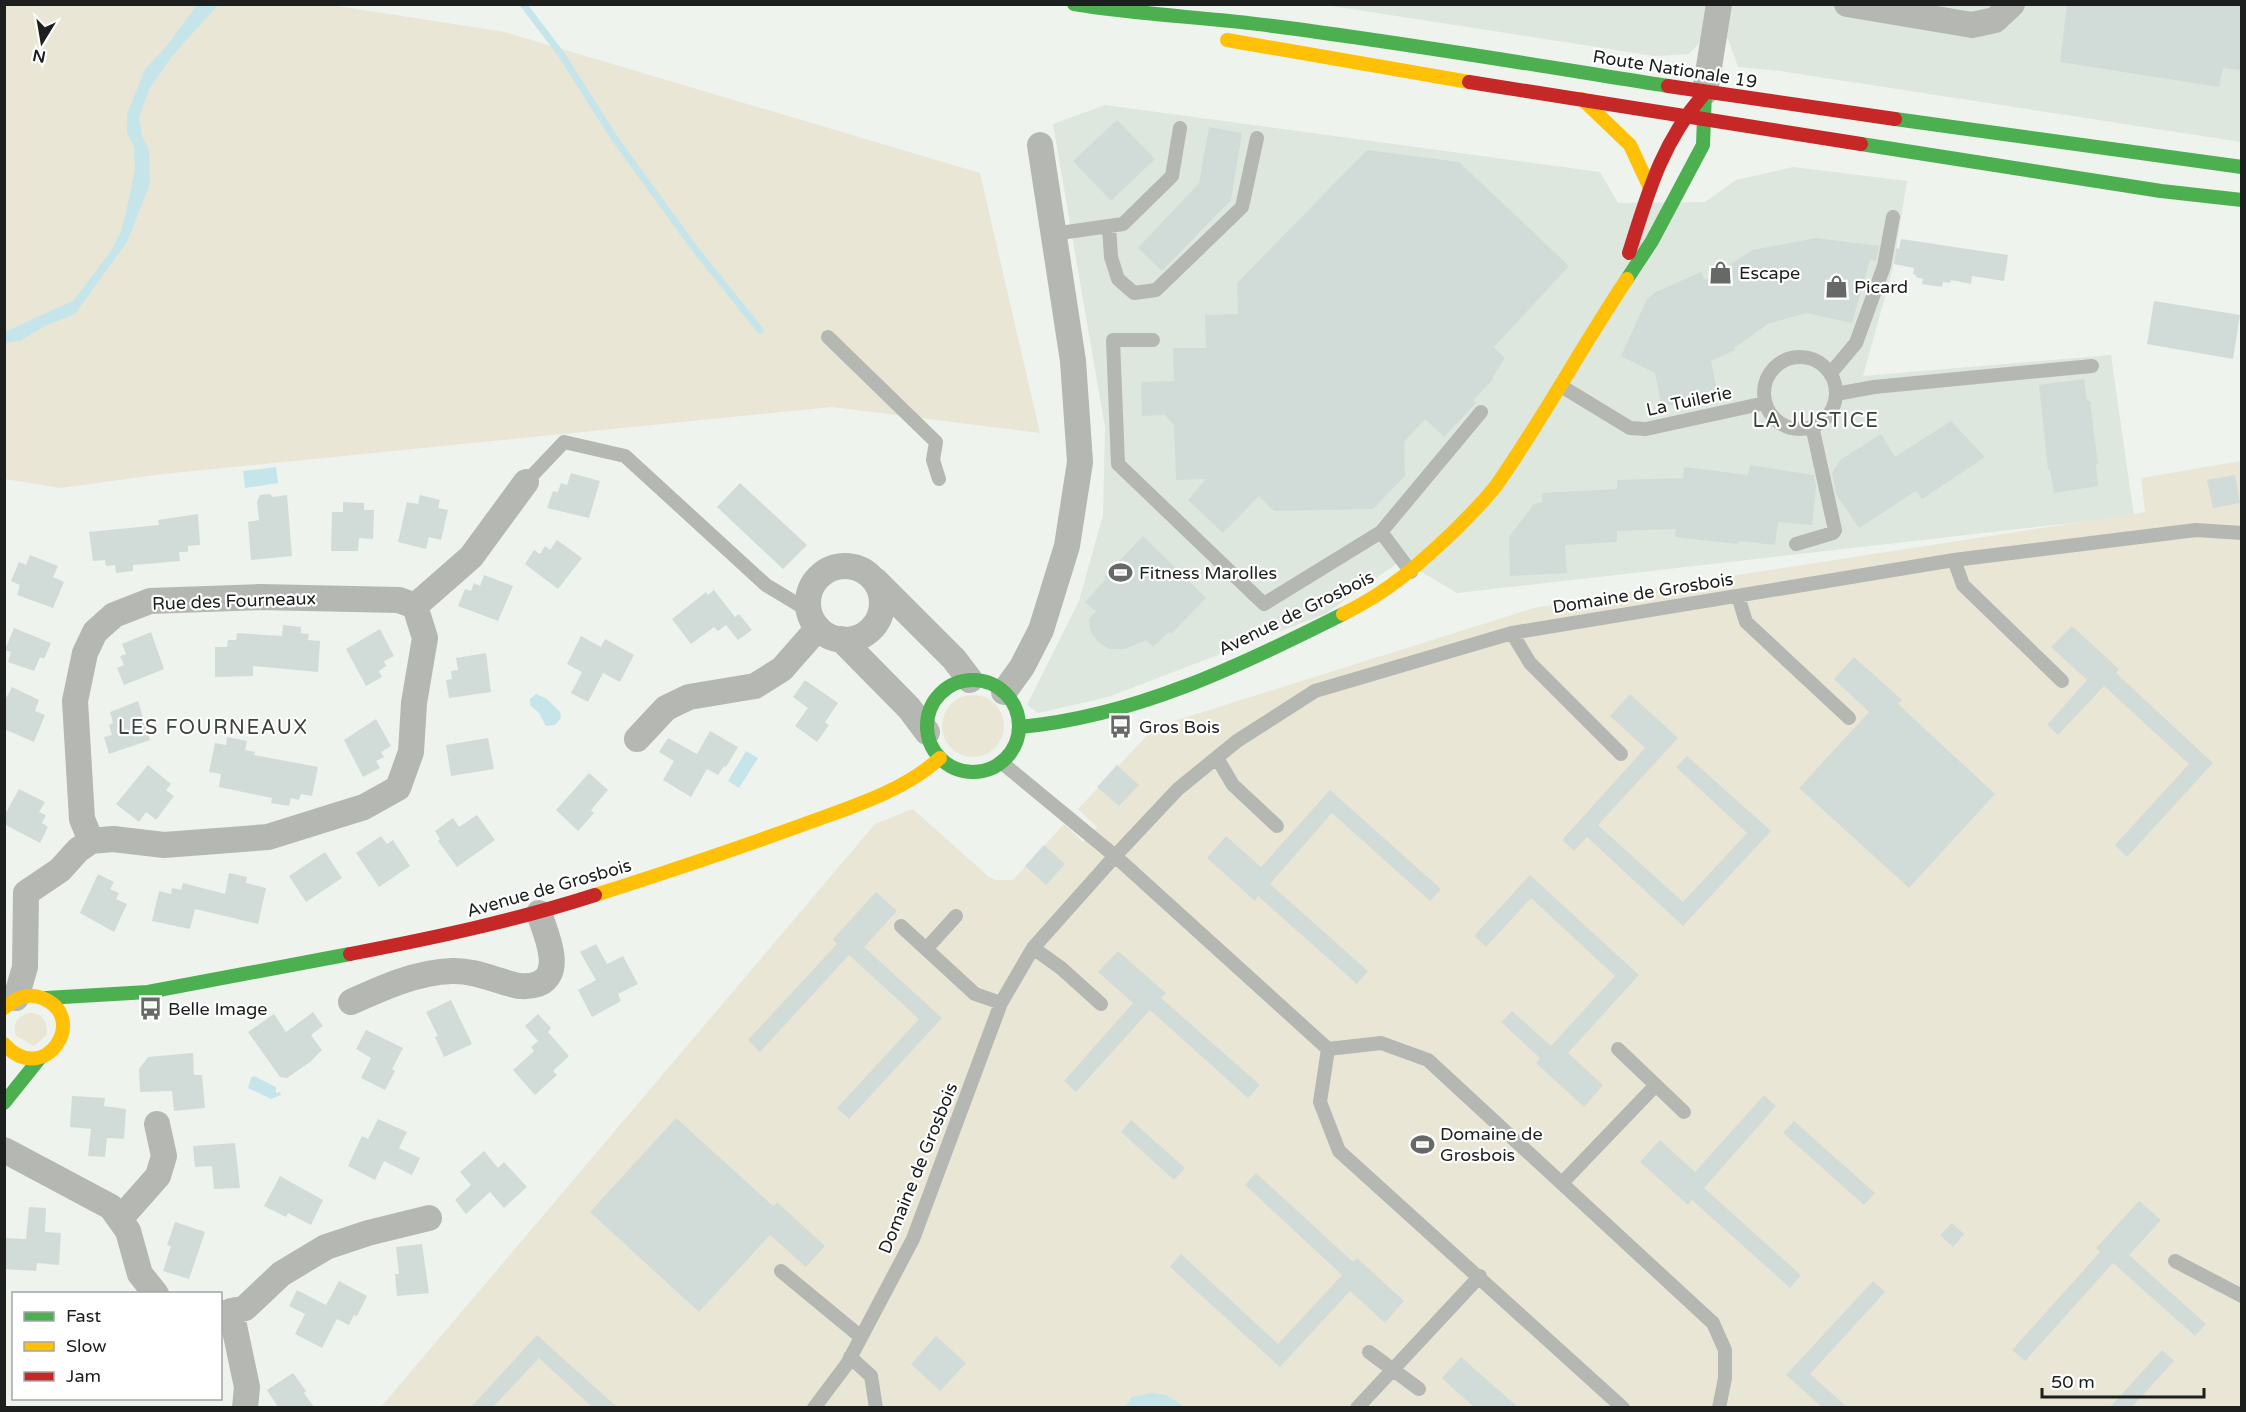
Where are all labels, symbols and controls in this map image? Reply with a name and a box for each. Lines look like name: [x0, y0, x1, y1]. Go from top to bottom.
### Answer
north arrow: [12, 12, 72, 72]
text: N: [31, 45, 48, 67]
street label: Route Nationale 19: [1591, 45, 1759, 93]
shop icon: Escape: [1708, 260, 1734, 286]
place label: Escape: [1739, 262, 1800, 284]
shop icon: Picard: [1823, 274, 1849, 300]
place label: Picard: [1854, 276, 1908, 298]
street label: La Tuilerie: [1644, 381, 1734, 421]
district label: LA JUSTICE: [1753, 409, 1879, 433]
sports icon: Fitness Marolles: [1108, 560, 1134, 586]
place label: Fitness Marolles: [1139, 562, 1277, 584]
street label: Avenue de Grosbois: [1215, 566, 1377, 660]
street label: Domaine de Grosbois: [1551, 568, 1735, 618]
street label: Rue des Fourneaux: [152, 587, 316, 615]
bus stop icon: Gros Bois: [1108, 714, 1134, 740]
district label: LES FOURNEAUX: [118, 716, 308, 740]
place label: Gros Bois: [1139, 716, 1220, 738]
street label: Avenue de Grosbois: [464, 854, 634, 922]
bus stop icon: Belle Image: [137, 996, 163, 1022]
place label: Belle Image: [168, 998, 268, 1020]
street label: Domaine de Grosbois: [874, 1079, 962, 1257]
place label: Domaine de Grosbois: [1440, 1123, 1543, 1166]
sports icon: Domaine de Grosbois: [1409, 1131, 1435, 1157]
legend: [12, 1292, 222, 1400]
text: Fast: [66, 1305, 101, 1327]
text: Slow: [66, 1335, 107, 1357]
scale bar: [2042, 1361, 2204, 1399]
text: Jam: [66, 1365, 101, 1387]
text: 50 m: [2051, 1371, 2095, 1393]

